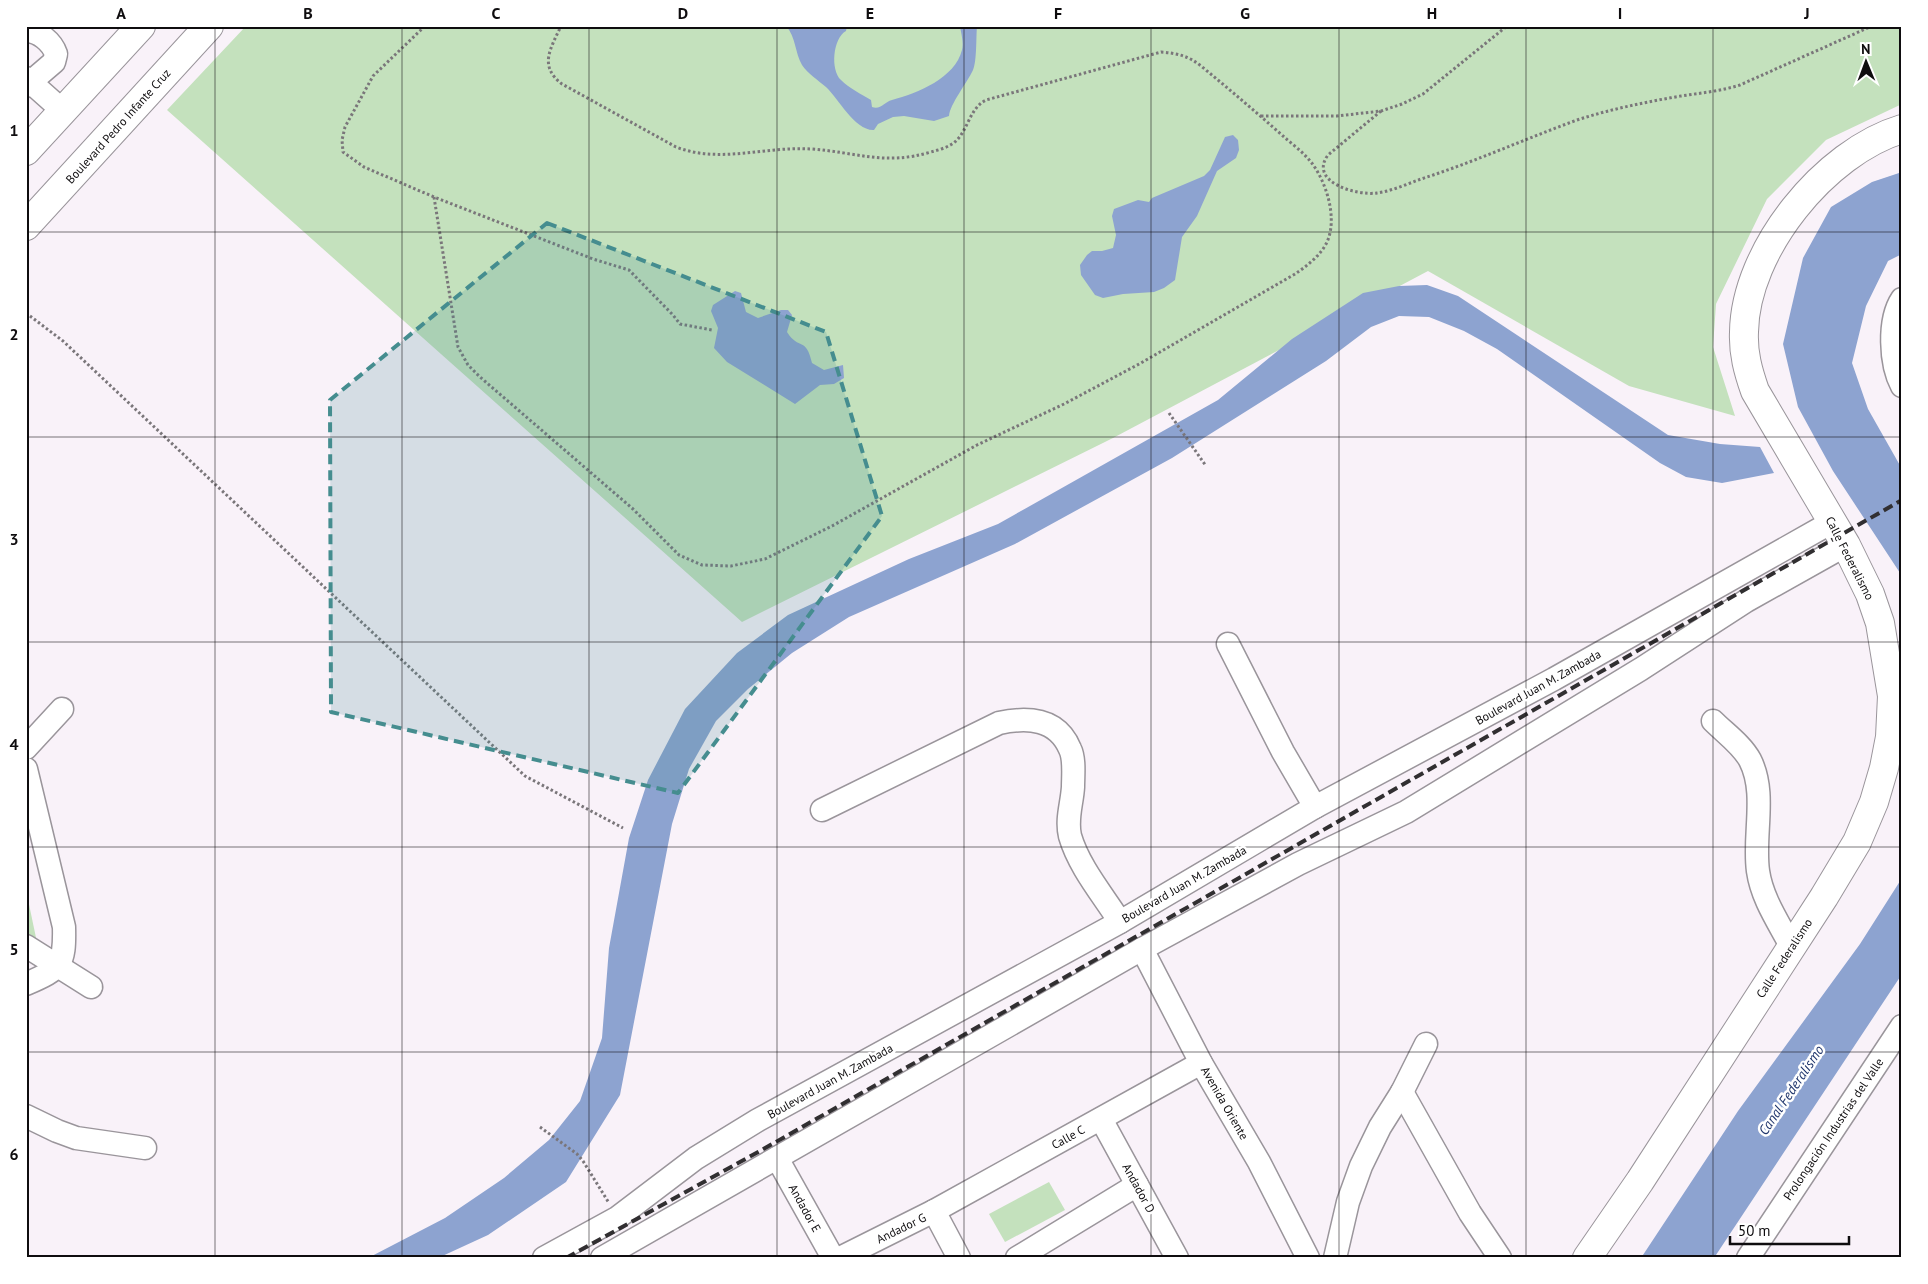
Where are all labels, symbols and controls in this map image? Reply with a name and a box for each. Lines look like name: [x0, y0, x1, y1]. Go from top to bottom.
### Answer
text: A: [116, 3, 126, 23]
text: B: [303, 3, 313, 23]
text: C: [492, 3, 501, 23]
text: D: [678, 3, 688, 23]
text: E: [866, 3, 874, 23]
text: F: [1054, 3, 1062, 23]
text: G: [1240, 3, 1250, 23]
text: H: [1427, 3, 1437, 23]
text: I: [1618, 3, 1622, 23]
text: J: [1803, 3, 1810, 23]
north arrow: [1840, 38, 1890, 88]
text: N: [1861, 40, 1871, 58]
street label: Boulevard Pedro Infante Cruz: [62, 65, 174, 187]
text: 1: [9, 120, 19, 140]
text: 2: [9, 324, 19, 344]
street label: Calle Federalismo: [1822, 514, 1878, 602]
text: 3: [9, 529, 19, 549]
street label: Boulevard Juan M. Zambada: [1473, 646, 1603, 728]
text: 4: [9, 734, 19, 754]
street label: Boulevard Juan M. Zambada: [1119, 842, 1249, 926]
street label: Calle Federalismo: [1753, 915, 1815, 1001]
text: 5: [9, 939, 19, 959]
street label: Boulevard Juan M. Zambada: [765, 1040, 895, 1122]
water label: Canal Federalismo: [1754, 1042, 1828, 1138]
street label: Prolongación Industrias del Valle: [1780, 1055, 1886, 1203]
street label: Avenida Oriente: [1198, 1064, 1252, 1142]
street label: Calle C: [1049, 1122, 1087, 1152]
text: 6: [9, 1144, 19, 1164]
street label: Andador D: [1119, 1161, 1159, 1215]
street label: Andador E: [786, 1181, 824, 1235]
street label: Andador G: [874, 1210, 928, 1246]
scale bar: [1730, 1214, 1849, 1246]
text: 50 m: [1738, 1221, 1771, 1240]

